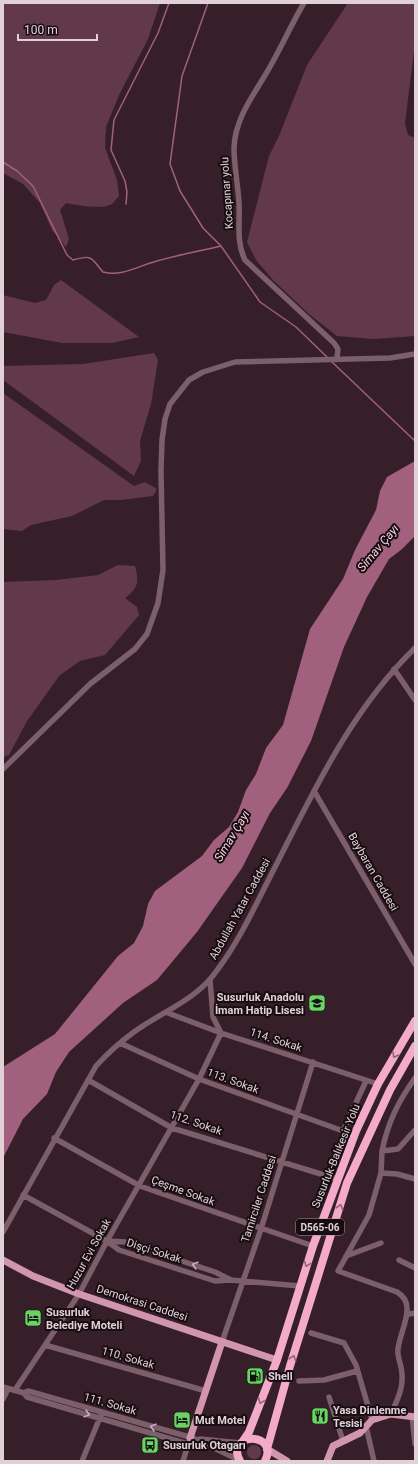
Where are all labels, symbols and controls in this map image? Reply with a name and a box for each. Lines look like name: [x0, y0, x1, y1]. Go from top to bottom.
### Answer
scale bar: [18, 16, 97, 42]
text: 100 m: [24, 23, 58, 37]
street label: Kocapınar yolu: [218, 156, 236, 230]
water label: Simav Çayı: [354, 522, 402, 574]
water label: Simav Çayı: [211, 808, 253, 864]
street label: Baybaran Caddesi: [345, 831, 401, 913]
street label: Abdullah Yatar Caddesi: [207, 856, 273, 962]
place label: Susurluk Anadolu İmam Hatip Lisesi: [215, 991, 304, 1017]
school or university icon: Susurluk Anadolu İmam Hatip Lisesi: [307, 993, 327, 1013]
street label: 114. Sokak: [248, 1025, 304, 1055]
one-way arrow: [393, 1051, 400, 1058]
street label: 113. Sokak: [205, 1066, 261, 1097]
street label: Susurluk-Balıkesir Yolu: [309, 1102, 363, 1210]
street label: 112. Sokak: [168, 1108, 224, 1138]
street label: Tamirciler Caddesi: [239, 1154, 279, 1244]
street label: Çeşme Sokak: [149, 1173, 217, 1209]
one-way arrow: [335, 1204, 344, 1211]
street label: Huzur Evi Sokak: [64, 1216, 114, 1292]
road number: D565-06: [296, 1219, 344, 1235]
street label: Dişçi Sokak: [125, 1236, 183, 1266]
one-way arrow: [304, 1261, 312, 1268]
one-way arrow: [192, 1262, 199, 1270]
street label: Demokrasi Caddesi: [95, 1282, 189, 1324]
place label: Susurluk Belediye Moteli: [46, 1306, 122, 1332]
hotel icon: Susurluk Belediye Moteli: [23, 1308, 43, 1328]
street label: 110. Sokak: [100, 1344, 156, 1372]
one-way arrow: [288, 1355, 297, 1362]
fuel station icon: Shell: [245, 1366, 265, 1386]
place label: Shell: [268, 1370, 293, 1383]
street label: 111. Sokak: [82, 1390, 138, 1418]
one-way arrow: [258, 1397, 266, 1404]
place label: Yasa Dinlenme Tesisi: [333, 1404, 406, 1430]
restaurant icon: Yasa Dinlenme Tesisi: [310, 1406, 330, 1426]
one-way arrow: [83, 1409, 90, 1418]
hotel icon: Mut Motel: [172, 1410, 192, 1430]
place label: Mut Motel: [195, 1414, 246, 1427]
one-way arrow: [149, 1423, 156, 1432]
bus stop icon: Susurluk Otagarı: [140, 1435, 160, 1455]
place label: Susurluk Otagarı: [163, 1439, 246, 1452]

